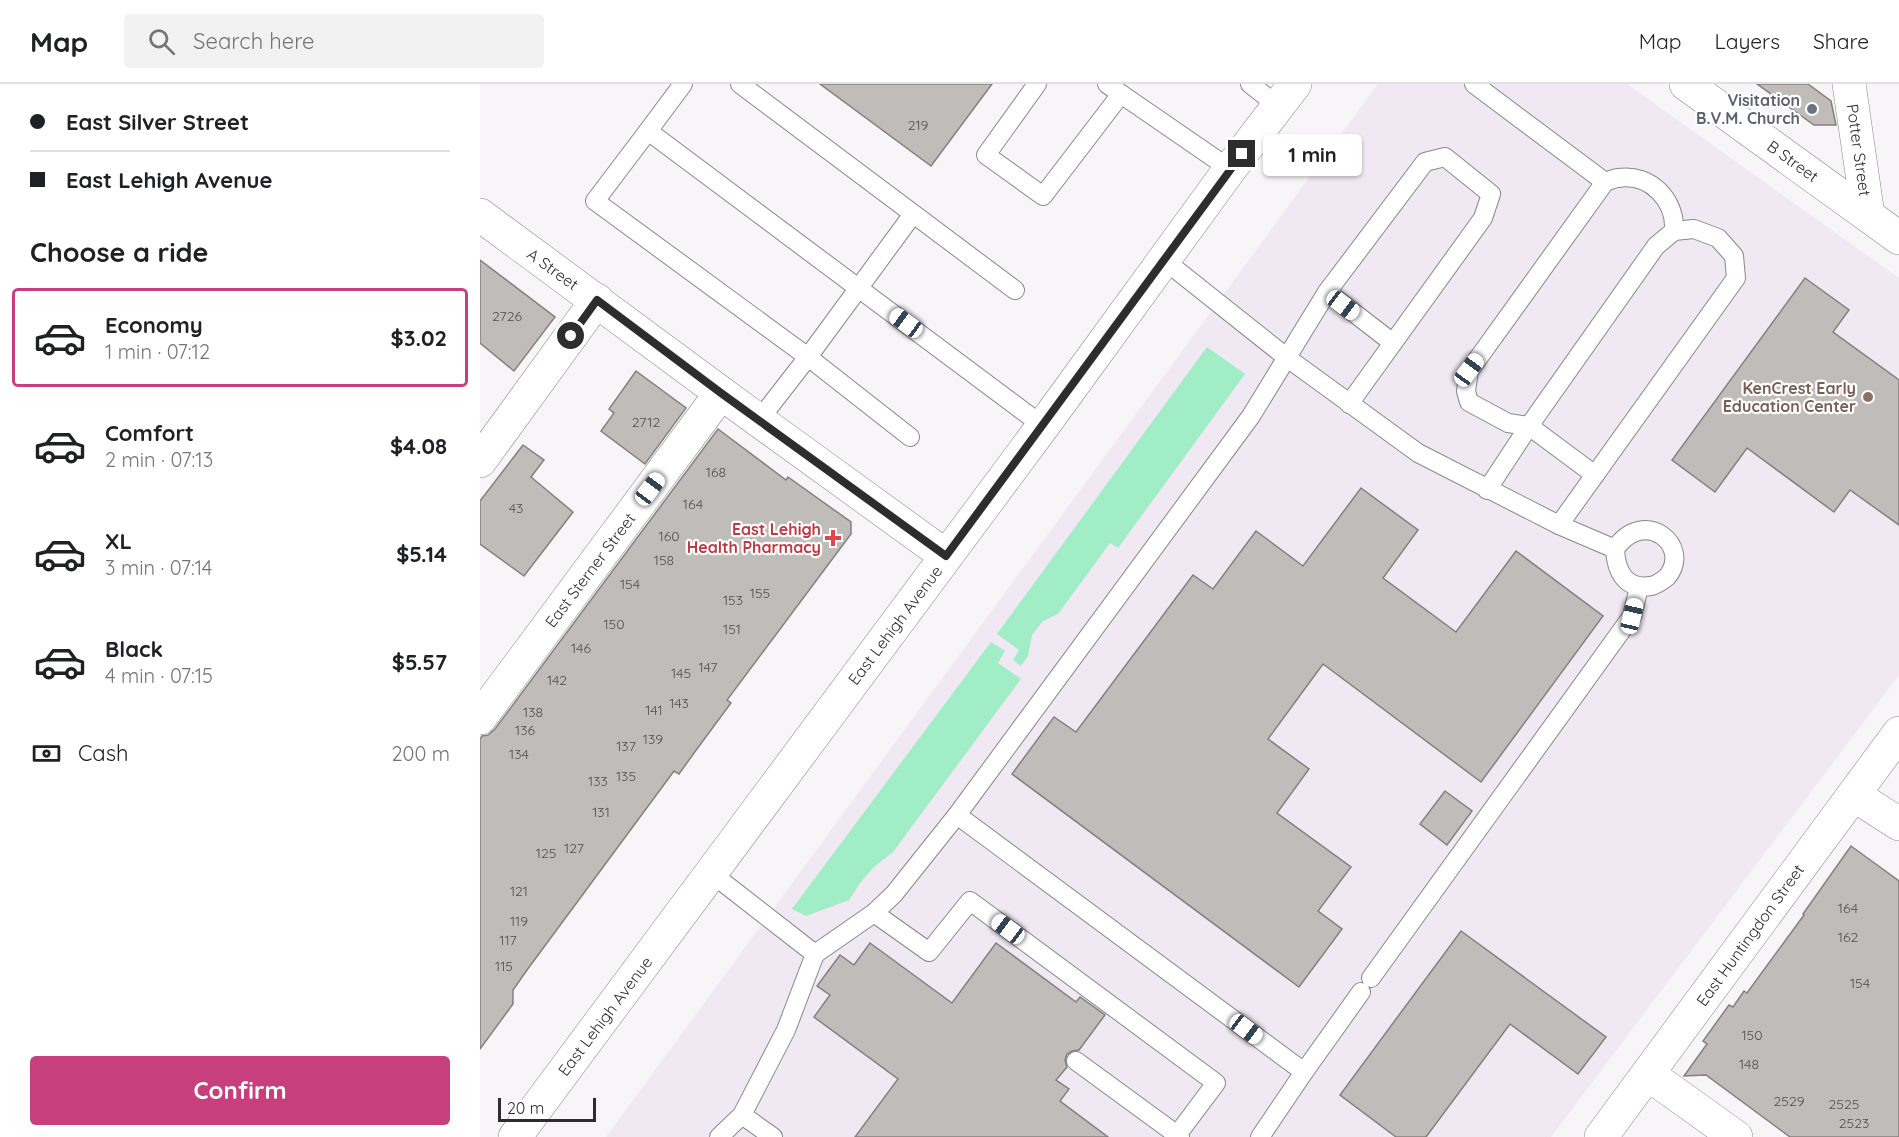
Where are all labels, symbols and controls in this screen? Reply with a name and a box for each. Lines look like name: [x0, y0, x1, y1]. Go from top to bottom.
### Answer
search box: [124, 14, 544, 68]
text: Map: [30, 24, 88, 59]
icon: search: [145, 25, 178, 58]
text: Search here: [193, 27, 315, 55]
text: Map: [1639, 28, 1682, 54]
text: Layers: [1715, 28, 1780, 54]
text: Share: [1813, 28, 1869, 54]
place label: Visitation B.V.M. Church: [1696, 90, 1800, 128]
marker: Visitation B.V.M. Church: [1805, 102, 1819, 116]
street label: Potter Street: [1843, 103, 1875, 197]
text: East Silver Street: [66, 108, 249, 136]
house number: 219: [908, 116, 929, 134]
callout: 1 min: [1263, 133, 1362, 175]
street label: B Street: [1763, 136, 1823, 186]
route end: [1228, 140, 1255, 167]
text: 1 min: [1288, 142, 1337, 167]
text: East Lehigh Avenue: [66, 166, 272, 194]
text: Choose a ride: [30, 235, 208, 269]
street label: A Street: [523, 244, 583, 294]
car: [1323, 287, 1363, 323]
car: [886, 305, 926, 341]
house number: 2726: [492, 307, 522, 325]
icon: car: [33, 311, 87, 365]
text: Economy: [105, 311, 203, 339]
route start: [557, 322, 584, 349]
text: $3.02: [391, 324, 447, 352]
text: 1 min · 07:12: [105, 339, 210, 364]
car: [1451, 350, 1487, 390]
place label: KenCrest Early Education Center: [1723, 378, 1856, 416]
marker: KenCrest Early Education Center: [1861, 390, 1875, 404]
house number: 2712: [632, 413, 660, 431]
icon: car: [33, 419, 87, 473]
text: Comfort: [105, 419, 194, 447]
text: $4.08: [390, 432, 447, 460]
text: 2 min · 07:13: [105, 447, 213, 472]
house number: 168: [706, 463, 726, 481]
car: [632, 469, 668, 509]
house number: 164: [683, 495, 703, 513]
house number: 43: [509, 499, 523, 517]
street label: East Sterner Street: [540, 509, 640, 631]
place label: East Lehigh Health Pharmacy: [687, 519, 821, 557]
icon: car: [33, 527, 87, 581]
text: XL: [105, 527, 132, 555]
house number: 160: [658, 527, 680, 545]
marker: East Lehigh Health Pharmacy: [826, 531, 840, 545]
text: $5.14: [396, 540, 447, 568]
house number: 158: [654, 551, 674, 569]
text: 3 min · 07:14: [105, 555, 212, 580]
street label: East Lehigh Avenue: [844, 561, 946, 689]
house number: 154: [620, 575, 640, 593]
house number: 155: [750, 584, 770, 602]
house number: 153: [723, 591, 743, 609]
car: [1619, 596, 1645, 636]
house number: 150: [603, 615, 625, 633]
house number: 151: [723, 620, 741, 638]
icon: car: [33, 635, 87, 689]
text: Black: [105, 635, 163, 663]
house number: 146: [571, 639, 591, 657]
text: $5.57: [392, 648, 447, 676]
house number: 147: [698, 658, 718, 676]
text: 4 min · 07:15: [105, 663, 213, 688]
house number: 145: [671, 664, 691, 682]
house number: 142: [547, 671, 567, 689]
house number: 143: [669, 694, 689, 712]
house number: 141: [645, 701, 663, 719]
house number: 138: [523, 703, 543, 721]
house number: 136: [515, 721, 535, 739]
house number: 139: [643, 730, 663, 748]
icon: cash: [30, 737, 63, 770]
house number: 137: [616, 737, 636, 755]
text: Cash: [78, 739, 129, 767]
text: 200 m: [391, 741, 450, 766]
house number: 134: [509, 745, 529, 763]
house number: 135: [616, 767, 636, 785]
house number: 133: [588, 772, 608, 790]
house number: 131: [592, 803, 610, 821]
house number: 127: [564, 839, 584, 857]
house number: 125: [536, 844, 556, 862]
street label: East Huntingdon Street: [1692, 860, 1808, 1010]
house number: 121: [510, 882, 528, 900]
house number: 164: [1838, 899, 1858, 917]
car: [988, 911, 1028, 947]
house number: 119: [510, 912, 528, 930]
house number: 162: [1838, 928, 1858, 946]
house number: 117: [499, 931, 517, 949]
street label: East Lehigh Avenue: [554, 952, 656, 1080]
house number: 115: [495, 957, 513, 975]
house number: 154: [1850, 974, 1870, 992]
car: [1226, 1011, 1266, 1047]
house number: 150: [1741, 1026, 1763, 1044]
house number: 148: [1739, 1055, 1759, 1073]
button: Confirm: [30, 1056, 450, 1125]
house number: 2529: [1774, 1092, 1805, 1110]
scale bar: [498, 1095, 596, 1122]
house number: 2525: [1829, 1095, 1859, 1113]
text: 20 m: [507, 1098, 544, 1118]
house number: 2523: [1839, 1114, 1869, 1132]

